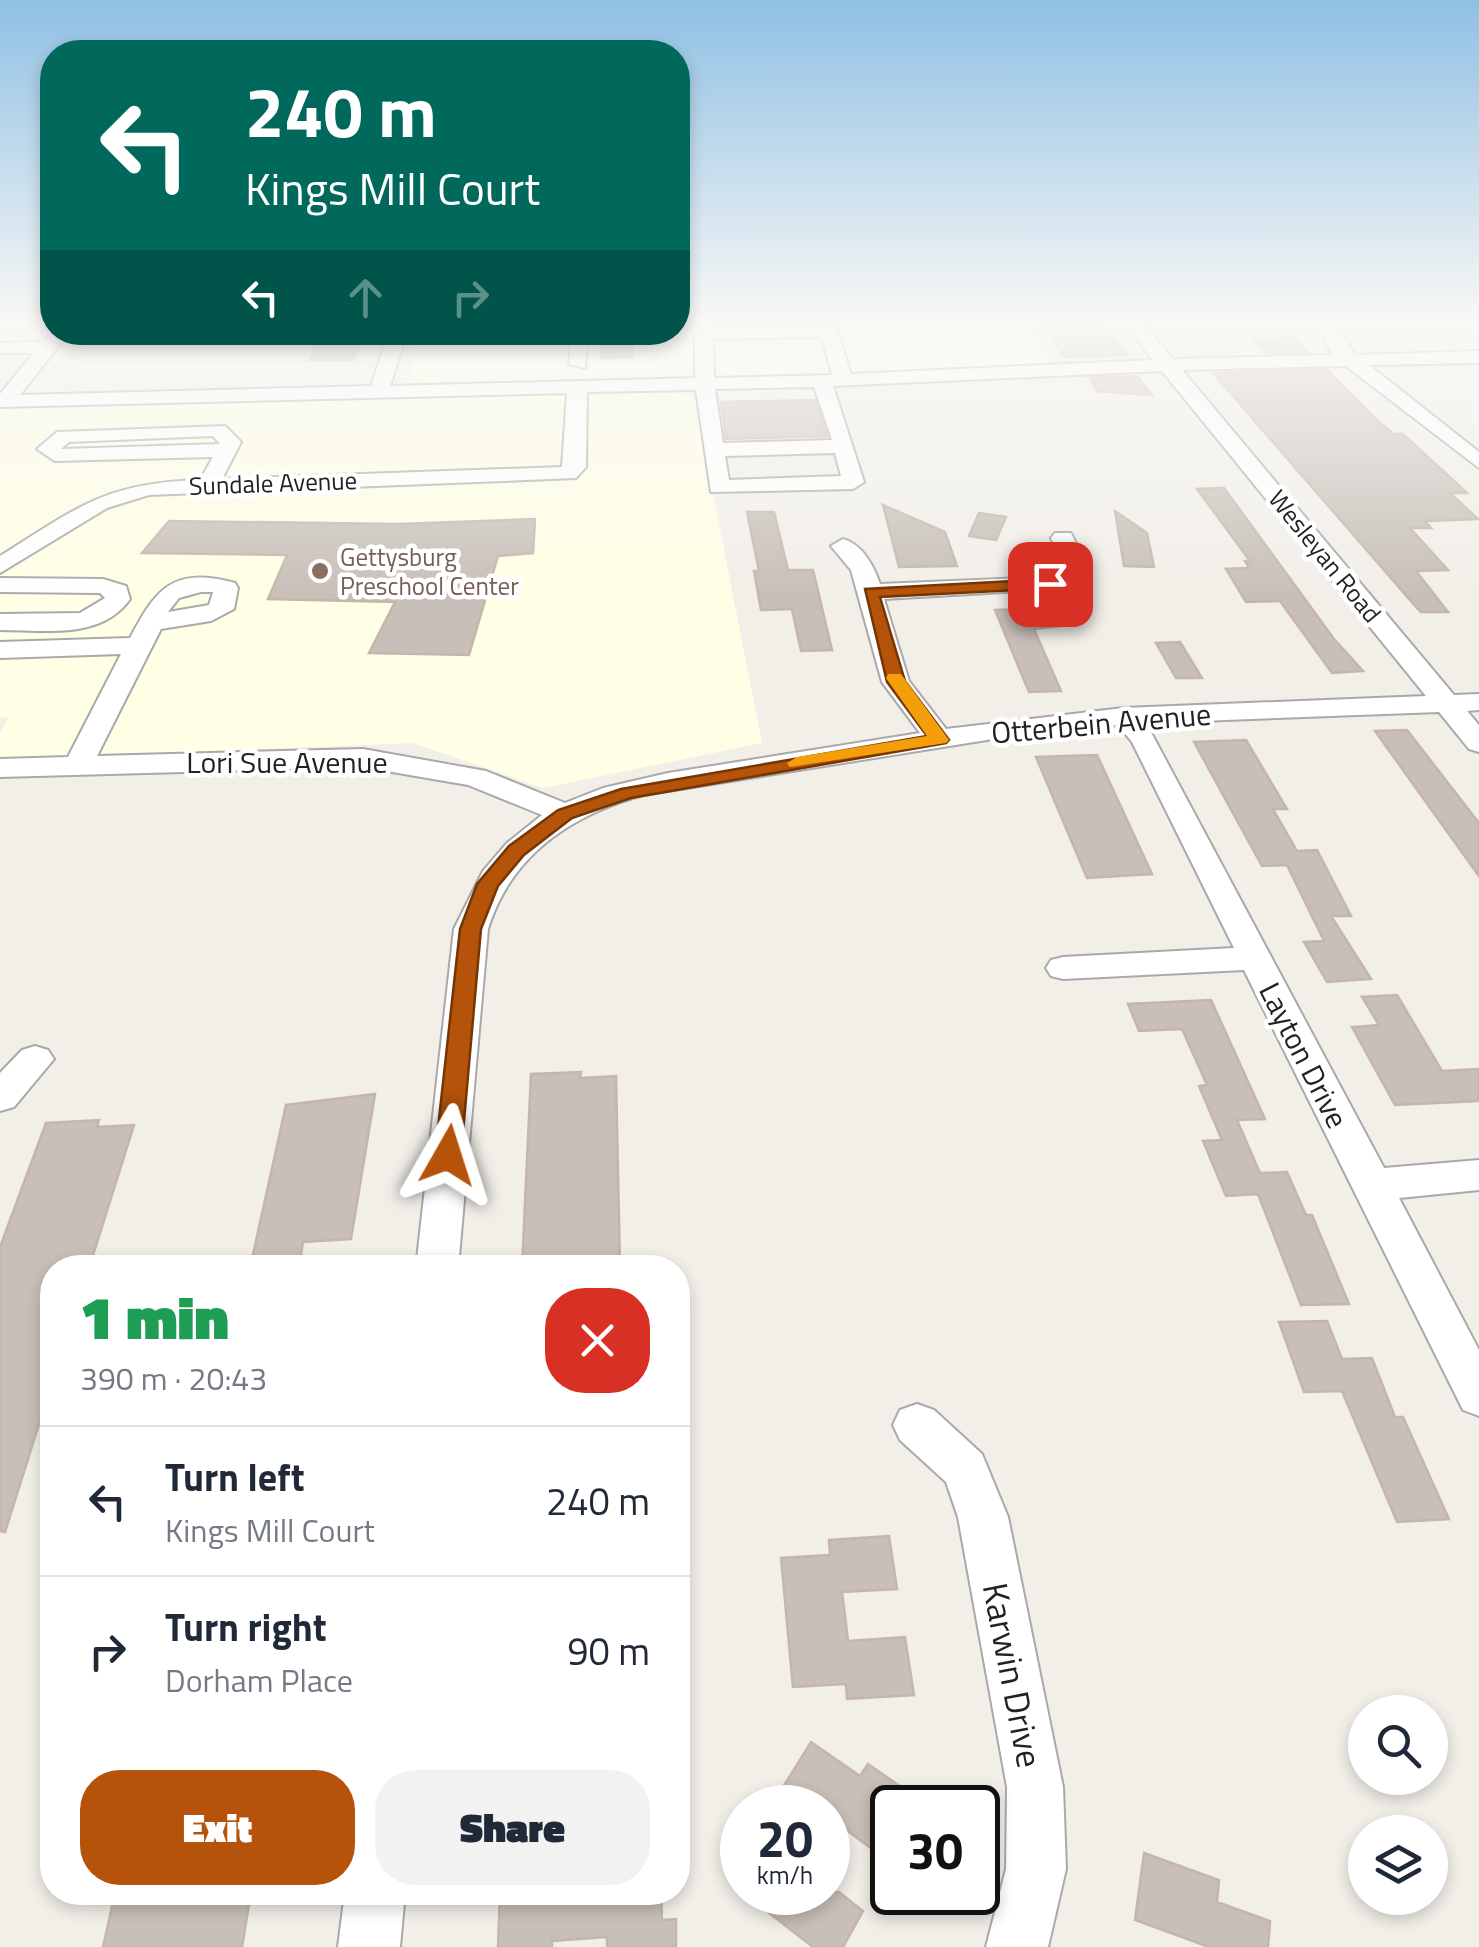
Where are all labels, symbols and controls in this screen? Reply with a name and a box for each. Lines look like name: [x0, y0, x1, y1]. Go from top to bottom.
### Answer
text: 240 m: [245, 58, 437, 164]
icon: left: [80, 80, 210, 210]
text: Kings Mill Court: [245, 154, 540, 222]
icon: left: [233, 270, 288, 325]
icon: ahead: [338, 270, 393, 325]
icon: right: [443, 270, 498, 325]
street label: Sundale Avenue: [188, 461, 358, 505]
street label: Wesleyan Road: [1259, 481, 1391, 631]
place label: Gettysburg Preschool Center: [340, 538, 519, 605]
pin: [1008, 542, 1093, 627]
icon: arrive: [1023, 557, 1078, 612]
marker: Gettysburg Preschool Center: [309, 560, 331, 582]
street label: Otterbein Avenue: [989, 690, 1213, 756]
street label: Lori Sue Avenue: [186, 739, 388, 785]
street label: Layton Drive: [1248, 974, 1360, 1136]
position arrow: [396, 1103, 500, 1207]
text: 1 min: [80, 1271, 229, 1362]
button: close: [545, 1288, 650, 1393]
text: 390 m · 20:43: [80, 1354, 267, 1402]
text: Turn left: [165, 1448, 305, 1506]
text: 240 m: [546, 1472, 650, 1530]
icon: left: [80, 1474, 135, 1529]
text: Kings Mill Court: [165, 1506, 375, 1554]
street label: Karwin Drive: [969, 1578, 1057, 1772]
text: Turn right: [165, 1598, 327, 1656]
text: 90 m: [567, 1622, 650, 1680]
icon: right: [80, 1624, 135, 1679]
text: Dorham Place: [165, 1656, 353, 1704]
map controls: [1348, 1695, 1448, 1915]
button: search: [1348, 1695, 1448, 1795]
button: Exit: [80, 1770, 355, 1885]
button: Share: [375, 1770, 650, 1885]
speed limit sign: 30: [870, 1785, 1000, 1915]
text: 20: [757, 1800, 813, 1876]
button: layers: [1348, 1815, 1448, 1915]
text: km/h: [757, 1856, 813, 1894]

